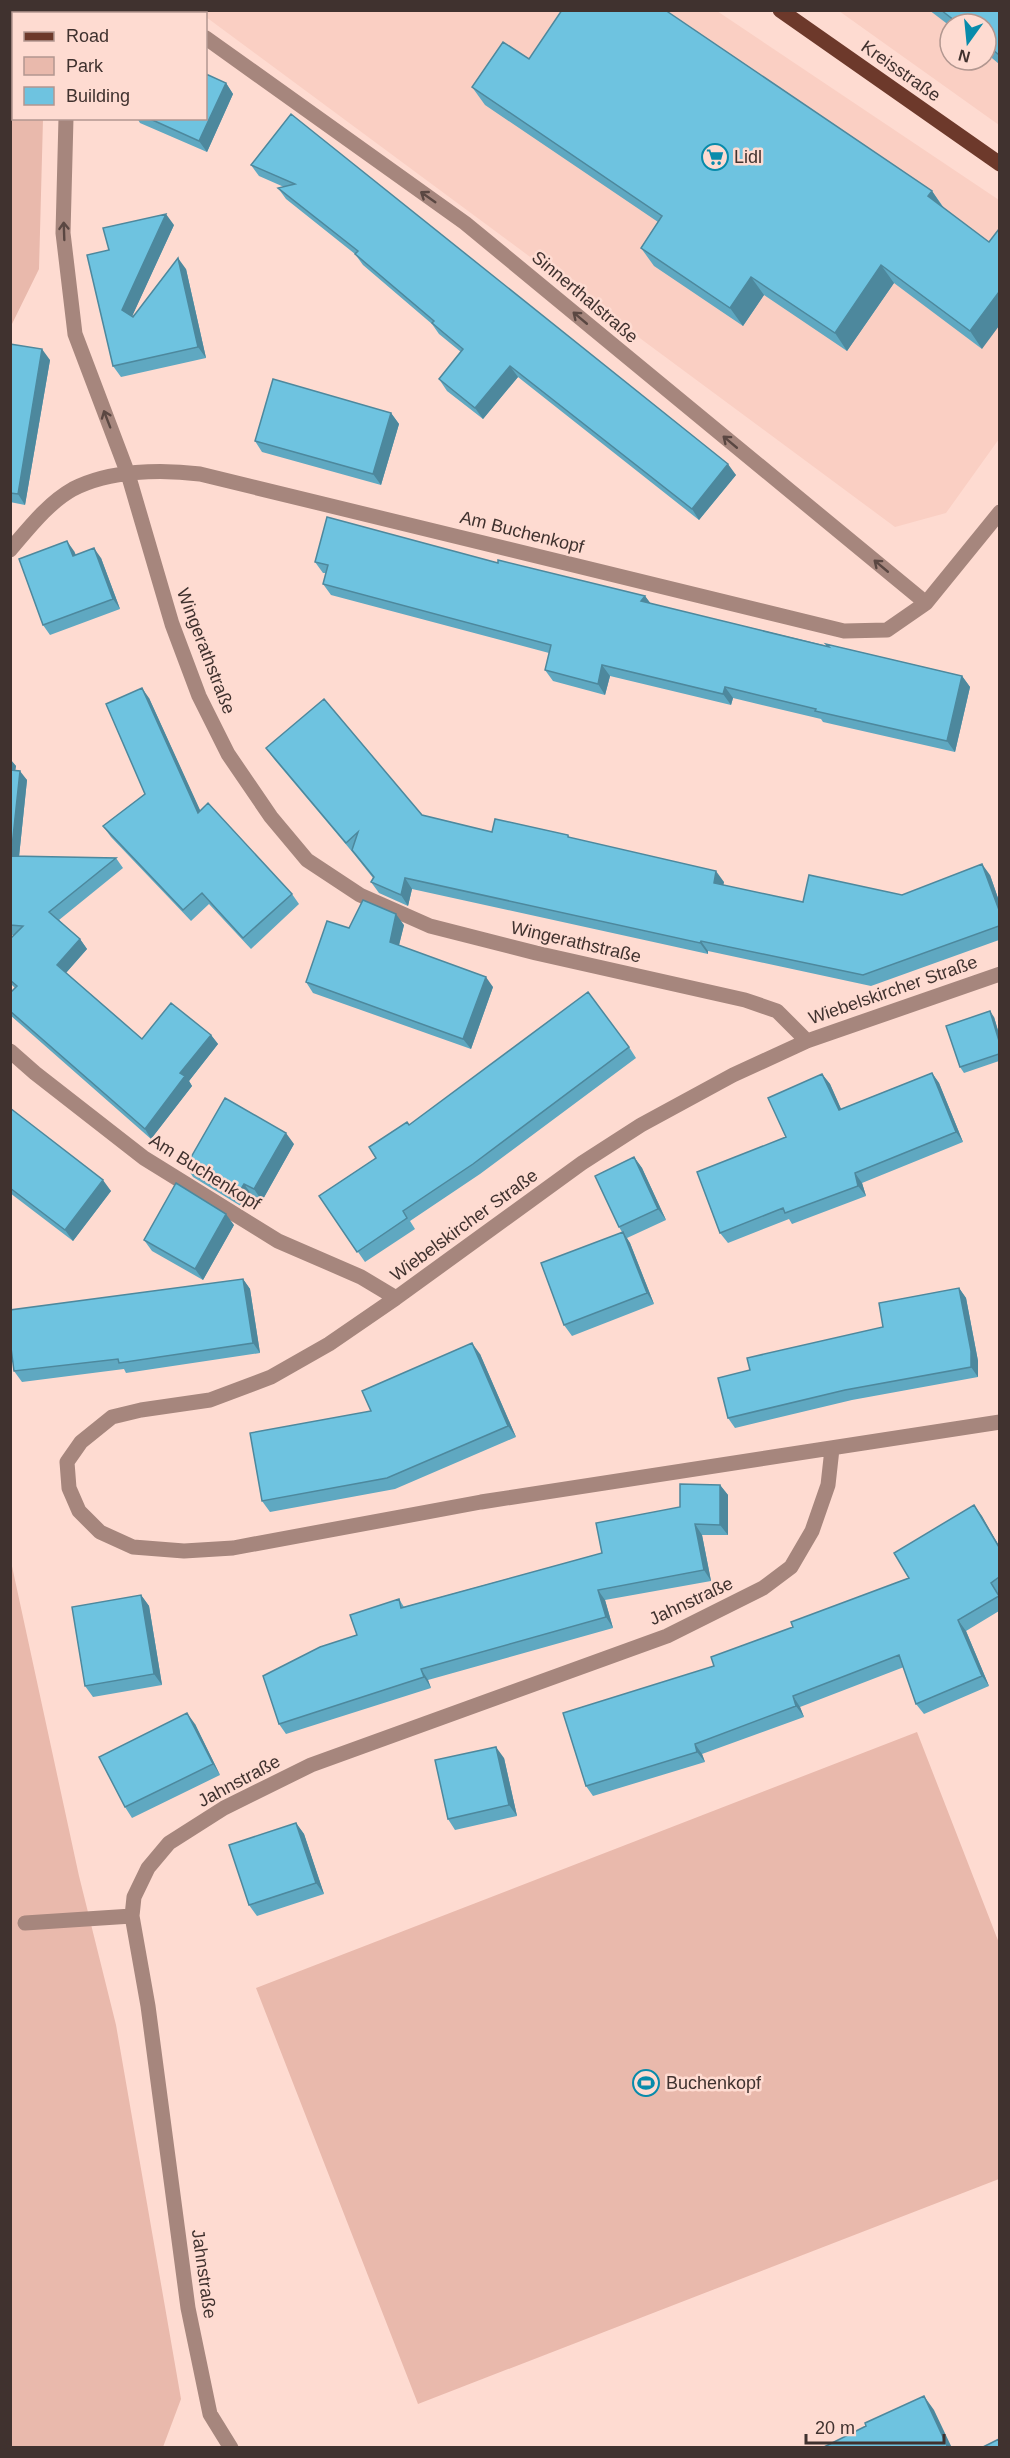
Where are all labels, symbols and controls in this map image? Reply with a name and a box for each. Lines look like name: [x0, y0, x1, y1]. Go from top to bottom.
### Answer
legend: [12, 12, 207, 120]
north arrow: [938, 12, 998, 72]
text: Road: [66, 26, 109, 46]
street label: Kreisstraße: [858, 36, 944, 106]
text: N: [956, 46, 972, 66]
text: Park: [66, 56, 104, 76]
text: Building: [66, 86, 130, 106]
supermarket icon: Lidl: [700, 142, 730, 172]
place label: Lidl: [734, 147, 762, 167]
one-way arrow: [420, 191, 436, 203]
one-way arrow: [58, 222, 69, 241]
street label: Sinnerthalstraße: [528, 247, 642, 347]
one-way arrow: [573, 311, 588, 325]
one-way arrow: [101, 411, 112, 429]
one-way arrow: [723, 436, 739, 449]
street label: Am Buchenkopf: [458, 507, 587, 557]
one-way arrow: [873, 560, 889, 573]
street label: Wingerathstraße: [173, 585, 239, 717]
street label: Wingerathstraße: [509, 917, 643, 967]
street label: Wiebelskircher Straße: [806, 952, 980, 1028]
street label: Am Buchenkopf: [146, 1130, 265, 1215]
street label: Wiebelskircher Straße: [387, 1165, 541, 1285]
street label: Jahnstraße: [646, 1573, 736, 1629]
street label: Jahnstraße: [195, 1751, 283, 1811]
sports icon: Buchenkopf: [631, 2068, 661, 2098]
place label: Buchenkopf: [666, 2073, 762, 2093]
street label: Jahnstraße: [188, 2228, 220, 2320]
scale bar: [806, 2407, 944, 2445]
text: 20 m: [815, 2418, 855, 2438]

